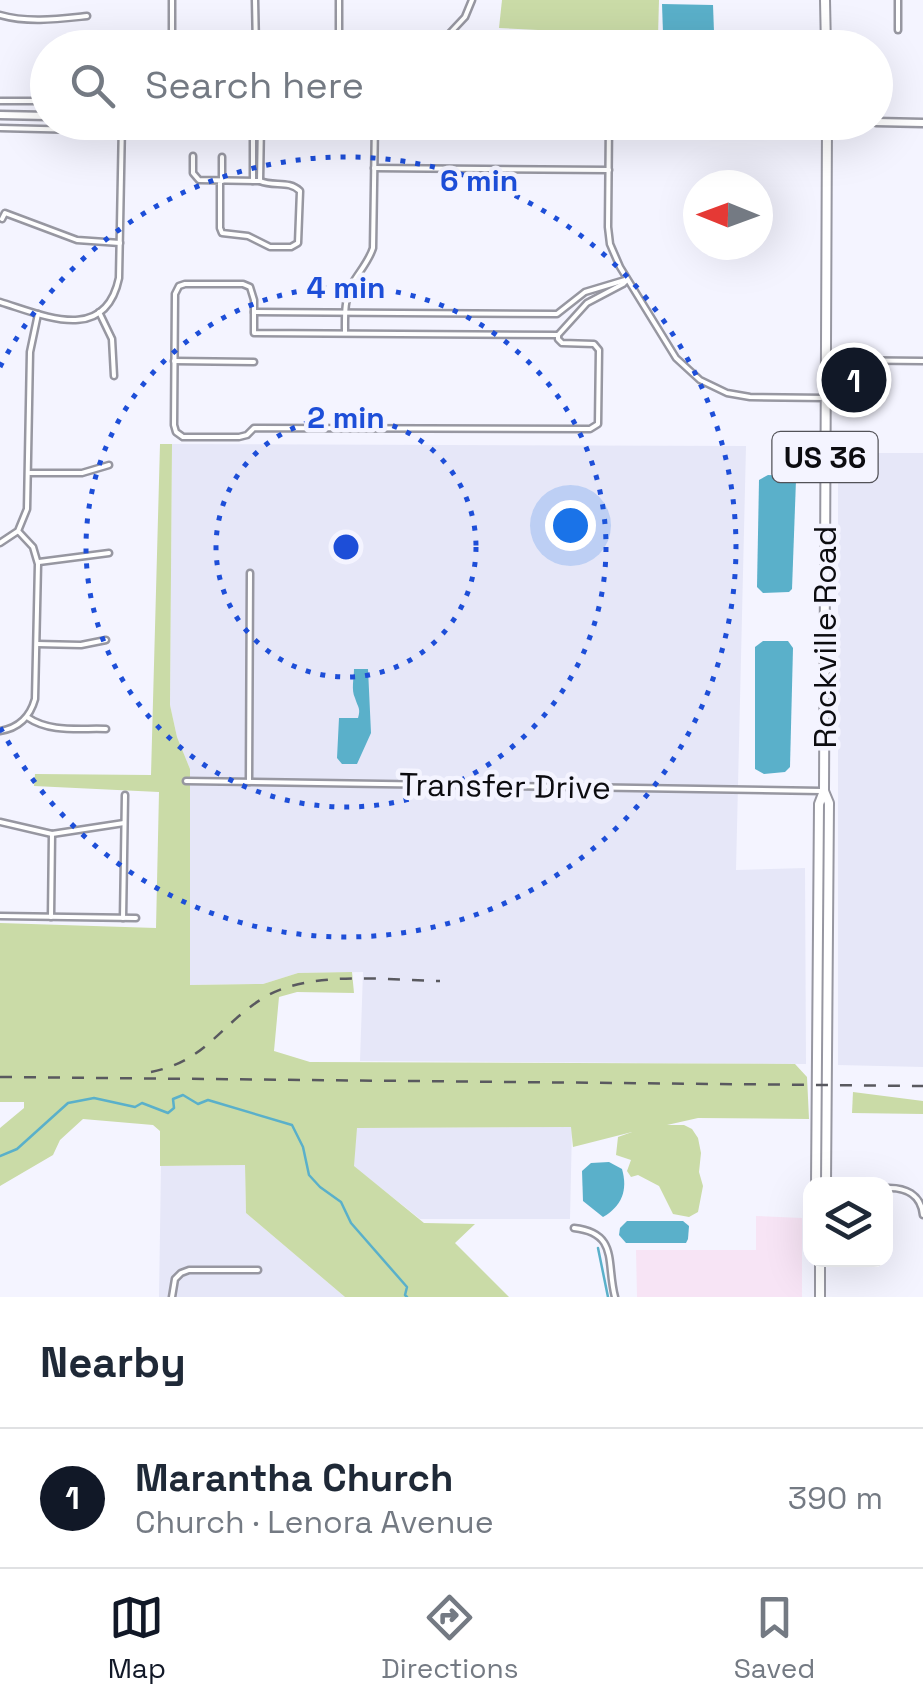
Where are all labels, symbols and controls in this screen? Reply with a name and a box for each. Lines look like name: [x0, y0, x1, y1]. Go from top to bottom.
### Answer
search box: [30, 30, 893, 140]
icon: search: [65, 58, 120, 113]
text: Search here: [145, 61, 364, 109]
text: 6 min: [440, 161, 518, 200]
north arrow: [683, 170, 773, 260]
text: 4 min: [307, 268, 385, 307]
pin: 1: [822, 342, 886, 418]
text: 2 min: [307, 398, 385, 437]
road number: US 36: [772, 432, 878, 482]
your location: [545, 500, 596, 551]
street label: Rockville Road: [805, 526, 845, 748]
centre of rings: [328, 529, 364, 565]
street label: Transfer Drive: [399, 764, 611, 808]
map controls: [803, 1177, 893, 1267]
button: layers: [803, 1177, 893, 1267]
text: Nearby: [40, 1336, 186, 1389]
text: Marantha Church: [135, 1454, 453, 1502]
text: 1: [65, 1478, 80, 1518]
text: 390 m: [788, 1478, 883, 1518]
text: Church · Lenora Avenue: [135, 1502, 494, 1542]
tab: Map: [108, 1590, 166, 1686]
tab: Directions: [381, 1590, 518, 1686]
tab: Saved: [734, 1590, 815, 1686]

